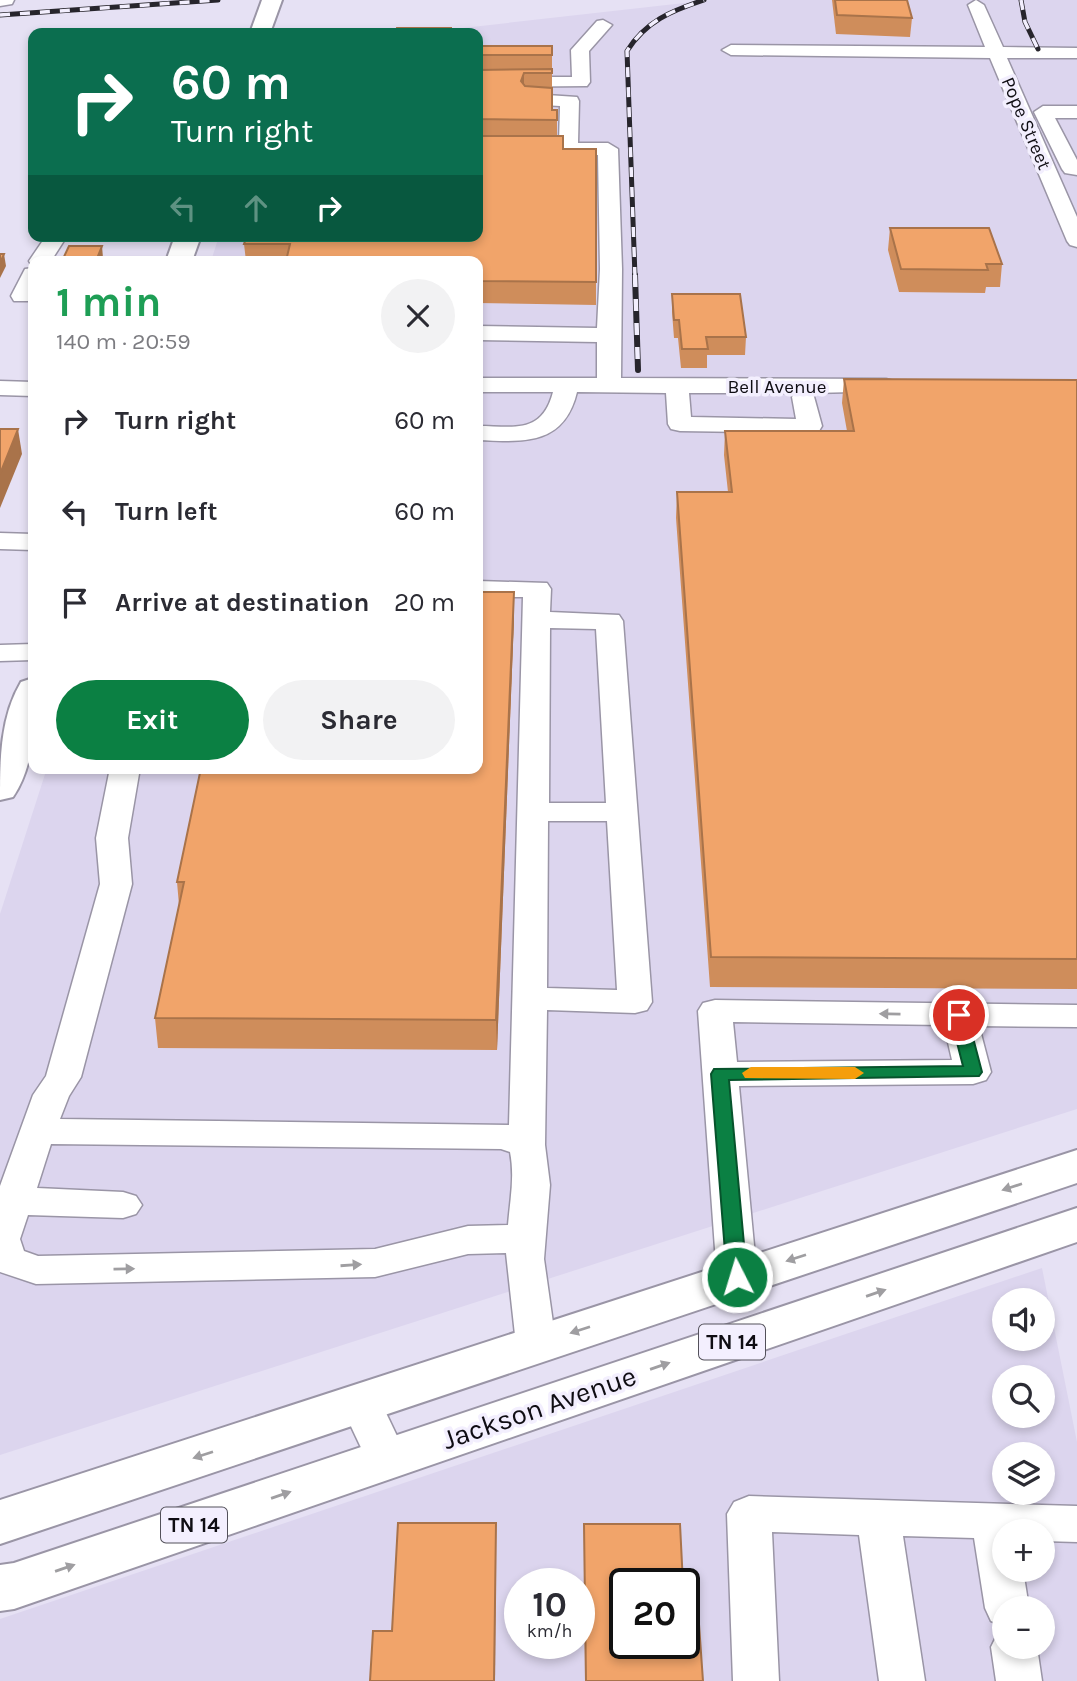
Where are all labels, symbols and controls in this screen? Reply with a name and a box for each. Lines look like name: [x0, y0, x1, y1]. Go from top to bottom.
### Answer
text: 60 m: [171, 54, 291, 111]
icon: right: [56, 56, 147, 147]
street label: Pope Street: [997, 74, 1055, 173]
text: Turn right: [171, 113, 313, 150]
icon: left: [164, 189, 202, 227]
icon: ahead: [237, 189, 275, 227]
icon: right: [310, 189, 348, 227]
text: 1 min: [56, 277, 161, 327]
button: close: [381, 279, 455, 353]
text: 140 m · 20:59: [56, 328, 191, 355]
street label: Bell Avenue: [727, 376, 827, 398]
icon: right: [56, 402, 94, 440]
text: Turn right: [115, 405, 236, 436]
text: 60 m: [394, 405, 455, 436]
icon: left: [56, 493, 94, 531]
text: Turn left: [115, 496, 217, 527]
text: 60 m: [394, 496, 455, 527]
icon: arrive: [56, 584, 94, 622]
text: Arrive at destination: [115, 587, 369, 618]
text: 20 m: [394, 587, 455, 618]
button: Exit: [56, 680, 249, 760]
button: Share: [263, 680, 455, 760]
pin: [929, 985, 989, 1045]
icon: arrive: [940, 996, 978, 1034]
one-way arrow: [879, 1008, 901, 1020]
one-way arrow: [1001, 1182, 1022, 1193]
position arrow: [700, 1240, 774, 1314]
one-way arrow: [785, 1253, 806, 1264]
one-way arrow: [341, 1259, 363, 1270]
one-way arrow: [113, 1263, 135, 1275]
one-way arrow: [865, 1287, 886, 1298]
map controls: [992, 1288, 1055, 1659]
button: sound: [992, 1288, 1055, 1351]
road number: TN 14: [699, 1324, 765, 1360]
one-way arrow: [569, 1325, 590, 1335]
street label: Jackson Avenue: [438, 1359, 640, 1456]
one-way arrow: [650, 1360, 671, 1371]
button: search: [992, 1365, 1055, 1428]
button: layers: [992, 1442, 1055, 1505]
one-way arrow: [193, 1450, 214, 1461]
one-way arrow: [270, 1489, 291, 1500]
road number: TN 14: [161, 1508, 227, 1542]
button: +: [992, 1519, 1055, 1582]
one-way arrow: [55, 1562, 76, 1573]
speed limit sign: 20: [609, 1568, 700, 1659]
text: 10: [532, 1584, 567, 1625]
button: −: [992, 1596, 1055, 1659]
text: km/h: [527, 1620, 572, 1642]

